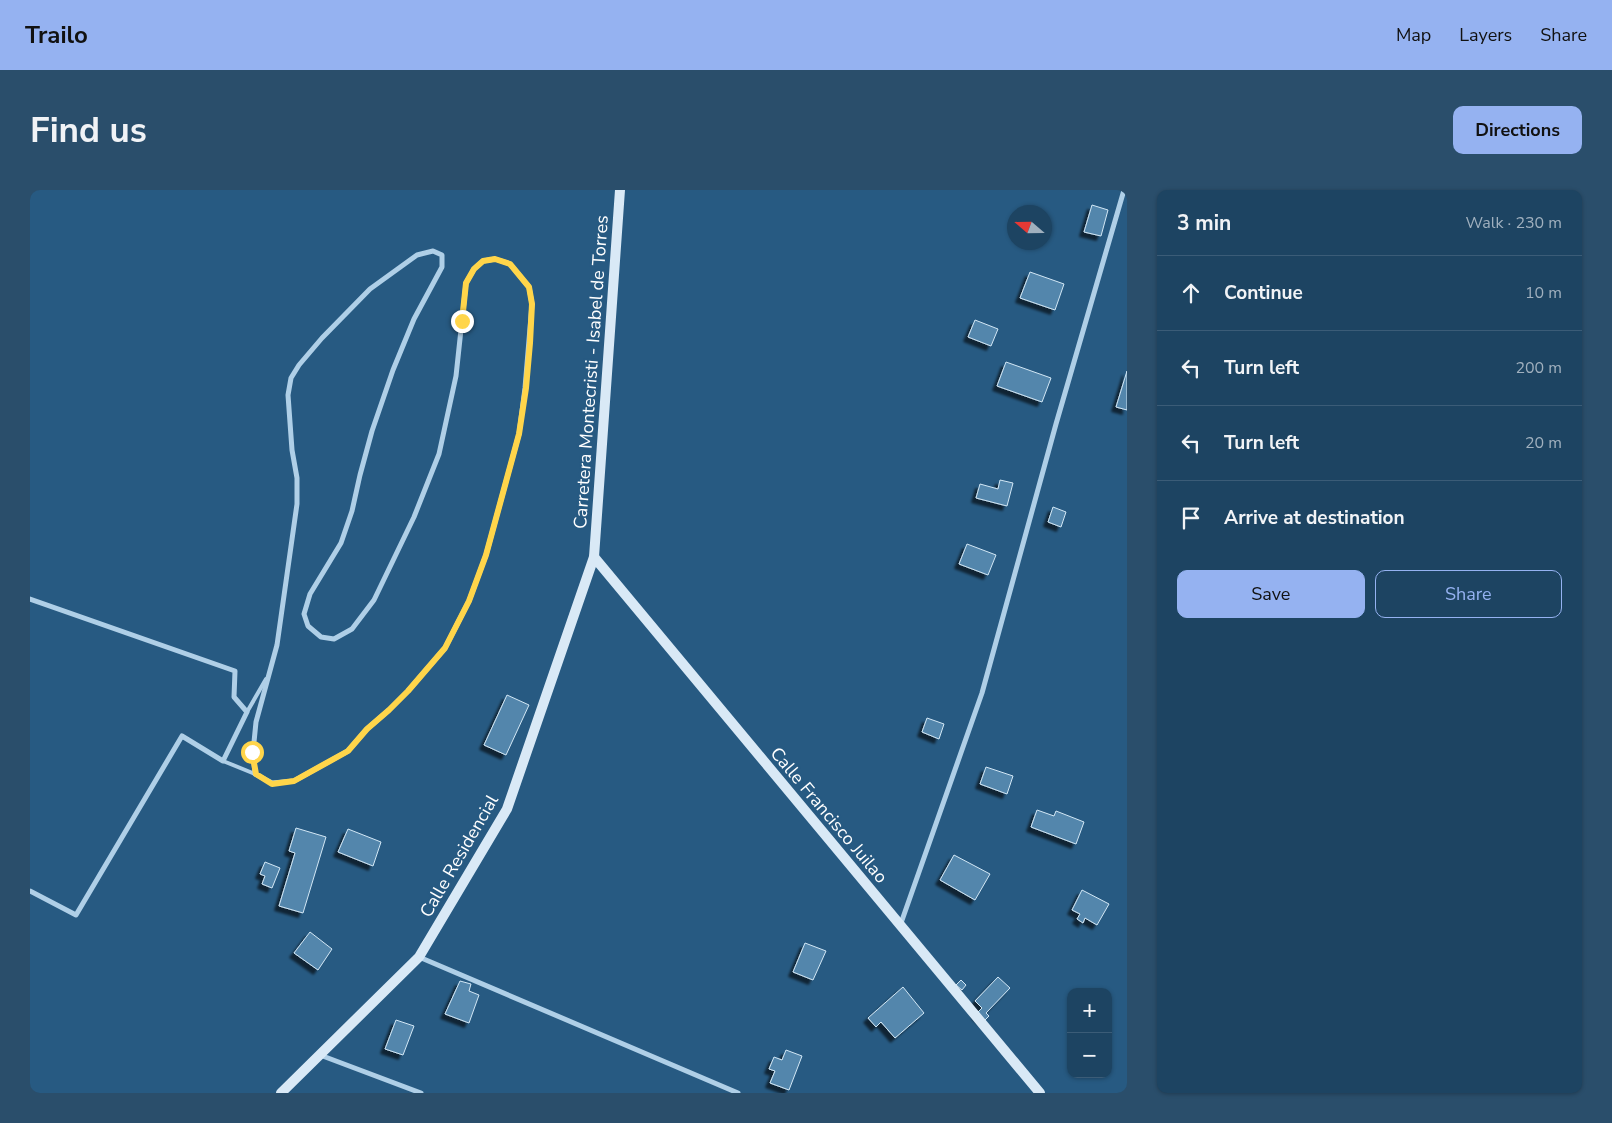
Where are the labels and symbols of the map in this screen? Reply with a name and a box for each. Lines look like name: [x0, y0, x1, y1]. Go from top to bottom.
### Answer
north arrow: [1007, 205, 1052, 250]
street label: Carretera Montecristi - Isabel de Torres: [568, 214, 614, 530]
route end: [451, 310, 474, 333]
route start: [241, 741, 264, 764]
street label: Calle Francisco Juilao: [765, 742, 893, 888]
street label: Calle Residencial: [414, 790, 504, 922]

